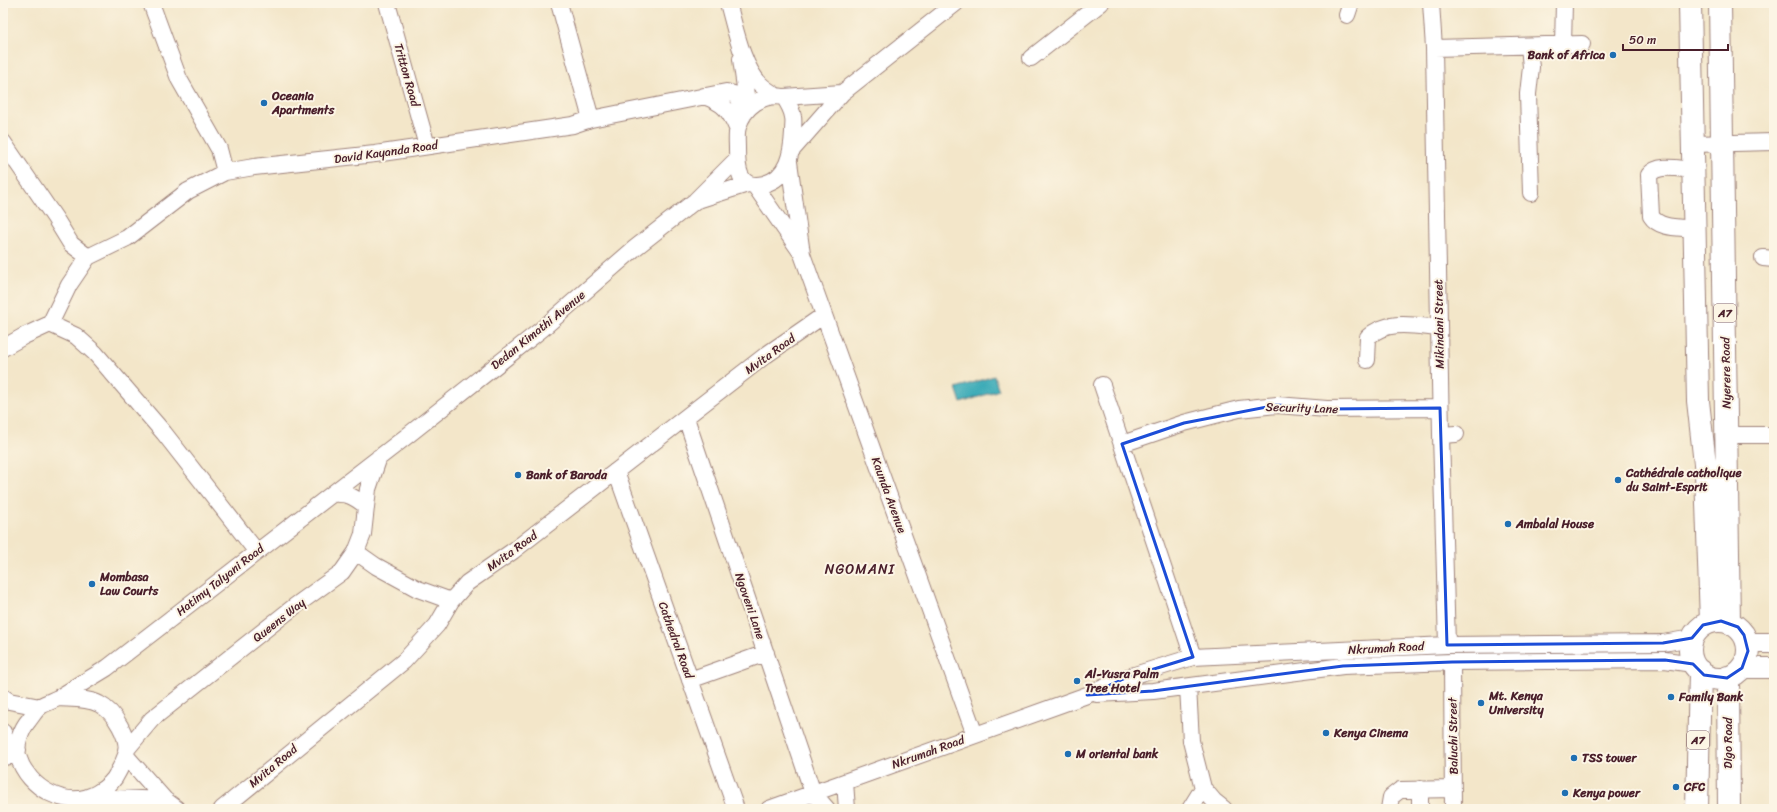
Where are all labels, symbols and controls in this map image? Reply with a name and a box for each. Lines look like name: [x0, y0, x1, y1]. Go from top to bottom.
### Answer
scale bar: [1623, 26, 1728, 52]
text: 50 m: [1629, 29, 1656, 51]
street label: Tritton Road: [387, 41, 427, 110]
place label: Bank of Africa: [1528, 44, 1605, 66]
marker: Bank of Africa: [1608, 50, 1618, 60]
place label: Oceania Apartments: [271, 85, 335, 121]
marker: Oceania Apartments: [259, 98, 269, 108]
street label: David Kayanda Road: [333, 134, 440, 170]
street label: Mikindani Street: [1427, 279, 1451, 369]
street label: Dedan Kimathi Avenue: [485, 285, 591, 375]
road number: A7: [1714, 304, 1736, 322]
street label: Mvita Road: [740, 327, 801, 380]
street label: Nyerere Road: [1714, 335, 1738, 409]
street label: Security Lane: [1265, 396, 1339, 420]
street label: Kaunda Avenue: [865, 454, 913, 537]
place label: Cathédrale catholique du Saint-Esprit: [1625, 462, 1742, 498]
place label: Bank of Baroda: [526, 464, 608, 486]
marker: Bank of Baroda: [513, 470, 523, 480]
marker: Cathédrale catholique du Saint-Esprit: [1613, 475, 1623, 485]
place label: Ambalal House: [1515, 513, 1595, 535]
marker: Ambalal House: [1503, 519, 1513, 529]
street label: Mvita Road: [482, 524, 543, 577]
street label: Hatimy Talyani Road: [171, 537, 270, 622]
district label: NGOMANI: [825, 557, 896, 582]
place label: Mombasa Law Courts: [99, 566, 159, 602]
street label: Ngoveni Lane: [728, 570, 772, 642]
marker: Mombasa Law Courts: [87, 579, 97, 589]
street label: Queens Way: [248, 592, 311, 648]
street label: Cathedral Road: [652, 598, 700, 682]
street label: Nkrumah Road: [1347, 635, 1425, 661]
place label: Al-Yusra Palm Tree Hotel: [1084, 663, 1159, 699]
marker: Al-Yusra Palm Tree Hotel: [1072, 676, 1082, 686]
place label: Mt. Kenya University: [1488, 685, 1544, 721]
place label: Family Bank: [1678, 686, 1744, 708]
marker: Family Bank: [1666, 692, 1676, 702]
street label: Baluchi Street: [1441, 696, 1465, 775]
marker: Mt. Kenya University: [1476, 698, 1486, 708]
street label: Digo Road: [1717, 717, 1739, 769]
place label: Kenya Cinema: [1333, 722, 1409, 744]
street label: Nkrumah Road: [888, 728, 968, 775]
marker: Kenya Cinema: [1321, 728, 1331, 738]
road number: A7: [1687, 731, 1709, 749]
street label: Mvita Road: [243, 738, 303, 793]
place label: M oriental bank: [1075, 743, 1159, 765]
place label: TSS tower: [1582, 747, 1638, 769]
marker: M oriental bank: [1063, 749, 1073, 759]
marker: TSS tower: [1569, 753, 1579, 763]
place label: CFC: [1683, 776, 1706, 798]
place label: Kenya power: [1572, 782, 1641, 804]
marker: CFC: [1671, 782, 1681, 792]
marker: Kenya power: [1560, 788, 1570, 798]

